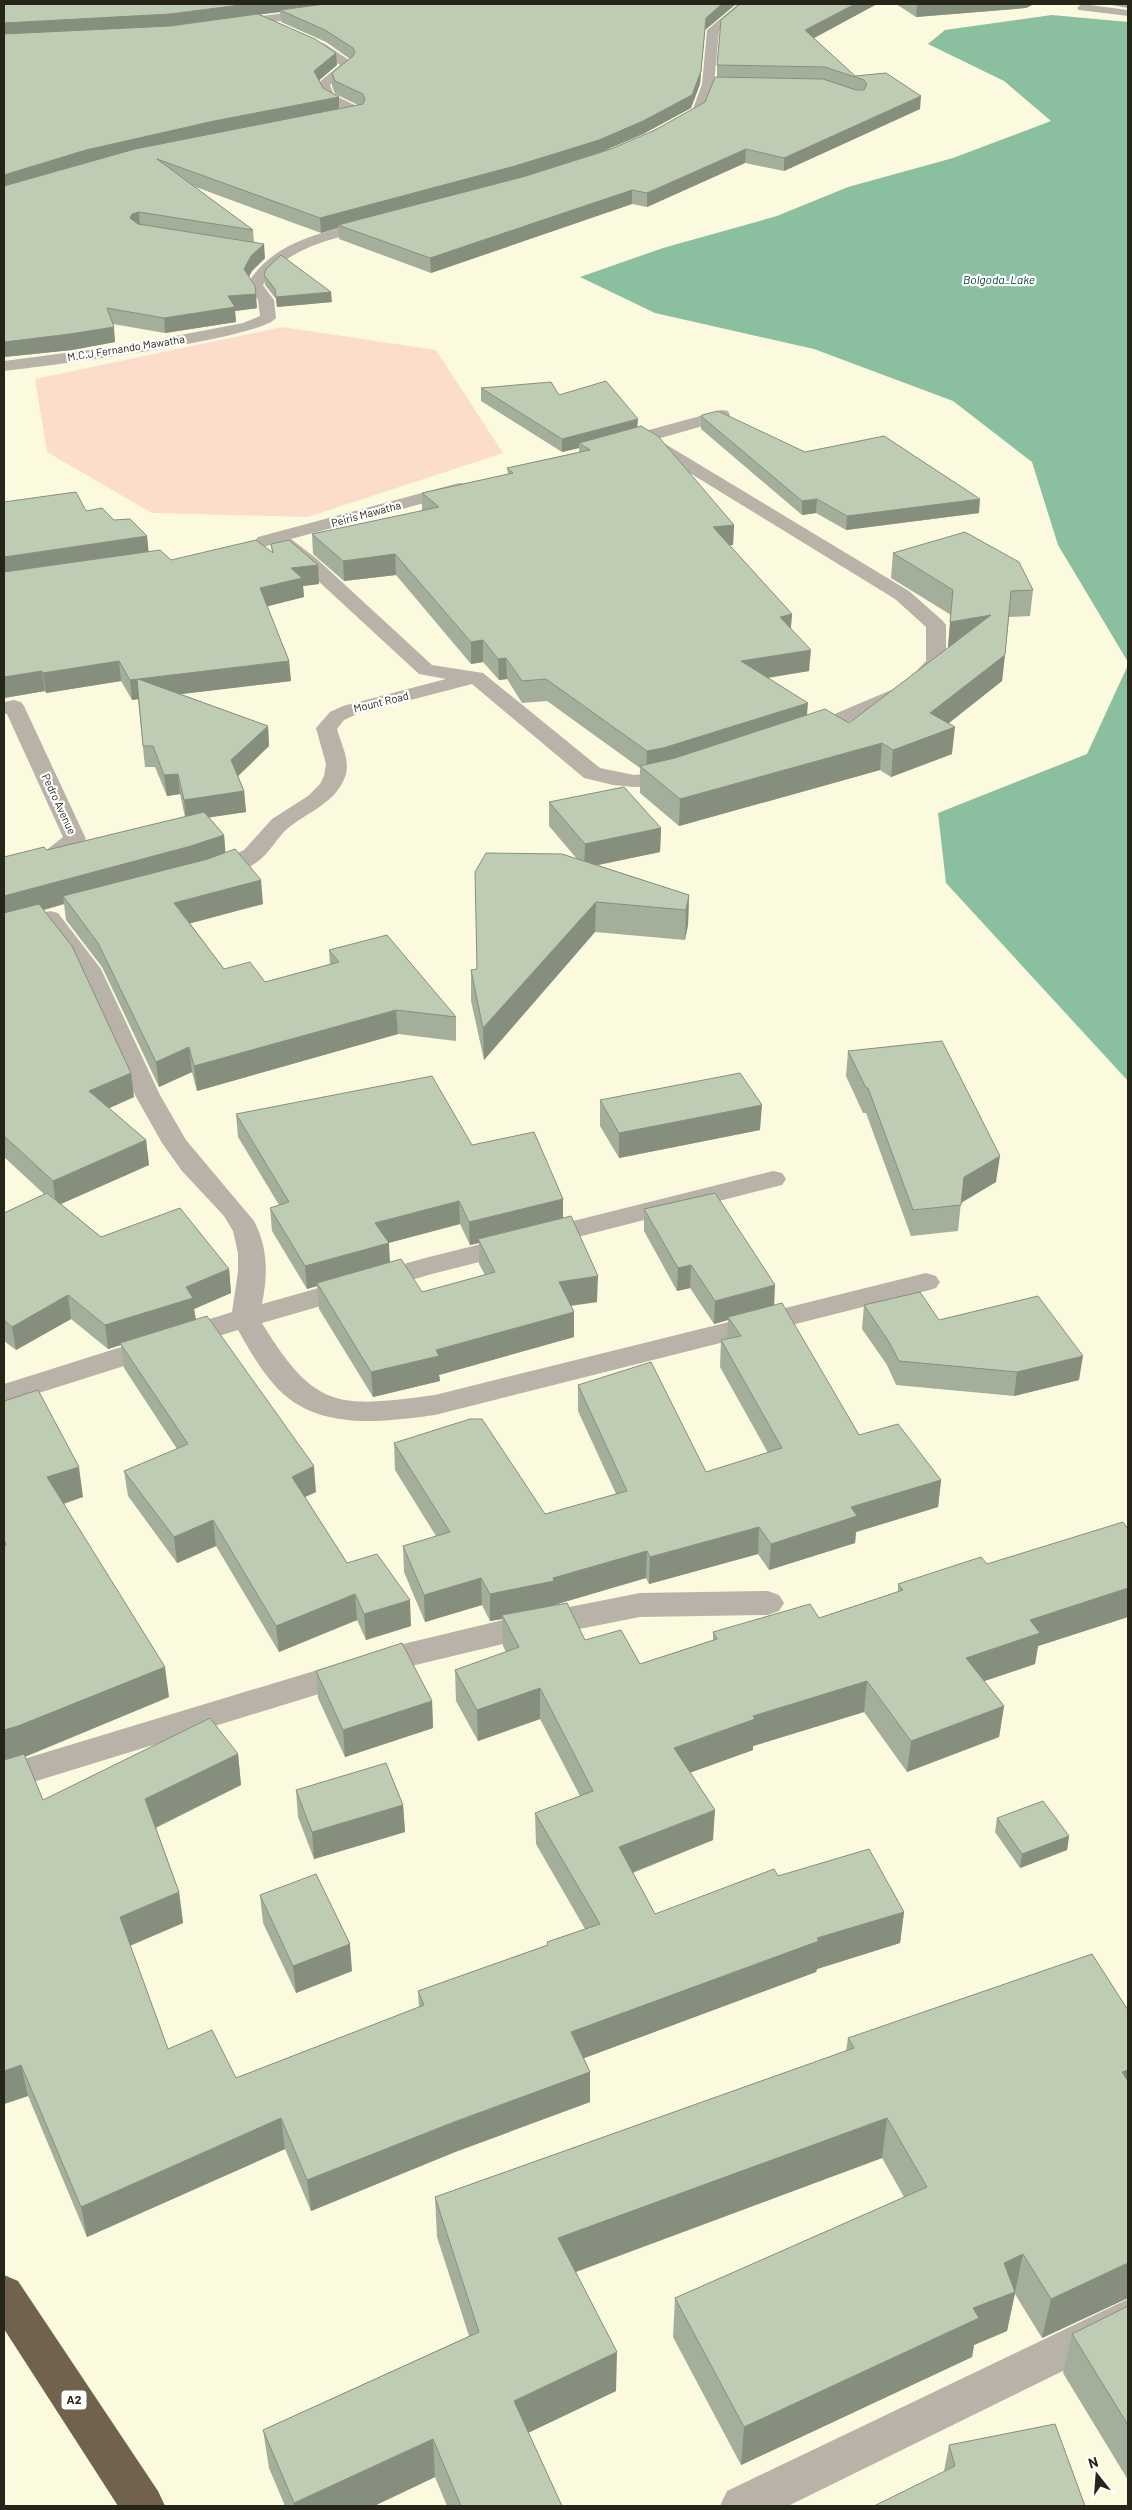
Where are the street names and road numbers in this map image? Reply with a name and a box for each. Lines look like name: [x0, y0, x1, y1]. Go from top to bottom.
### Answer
street label: M.C.J Fernando Mawatha: [66, 332, 186, 363]
street label: Peiris Mawatha: [330, 498, 402, 529]
street label: Mount Road: [352, 688, 410, 715]
street label: Pedro Avenue: [40, 771, 79, 836]
road number: A2: [62, 2390, 86, 2410]

